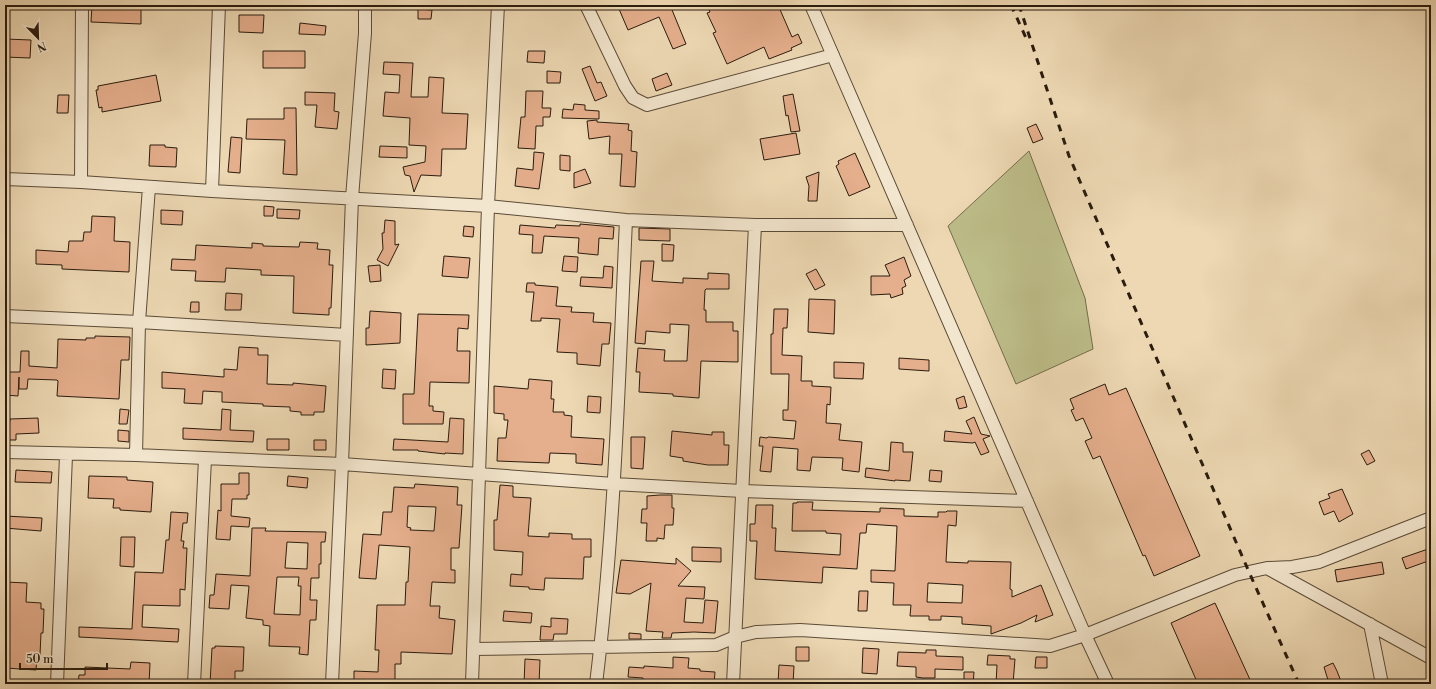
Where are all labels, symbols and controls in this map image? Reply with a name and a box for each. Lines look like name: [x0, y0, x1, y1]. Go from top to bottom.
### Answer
north arrow: [18, 18, 58, 58]
text: N: [35, 38, 48, 55]
scale bar: [20, 645, 107, 671]
text: 50 m: [26, 652, 54, 667]

